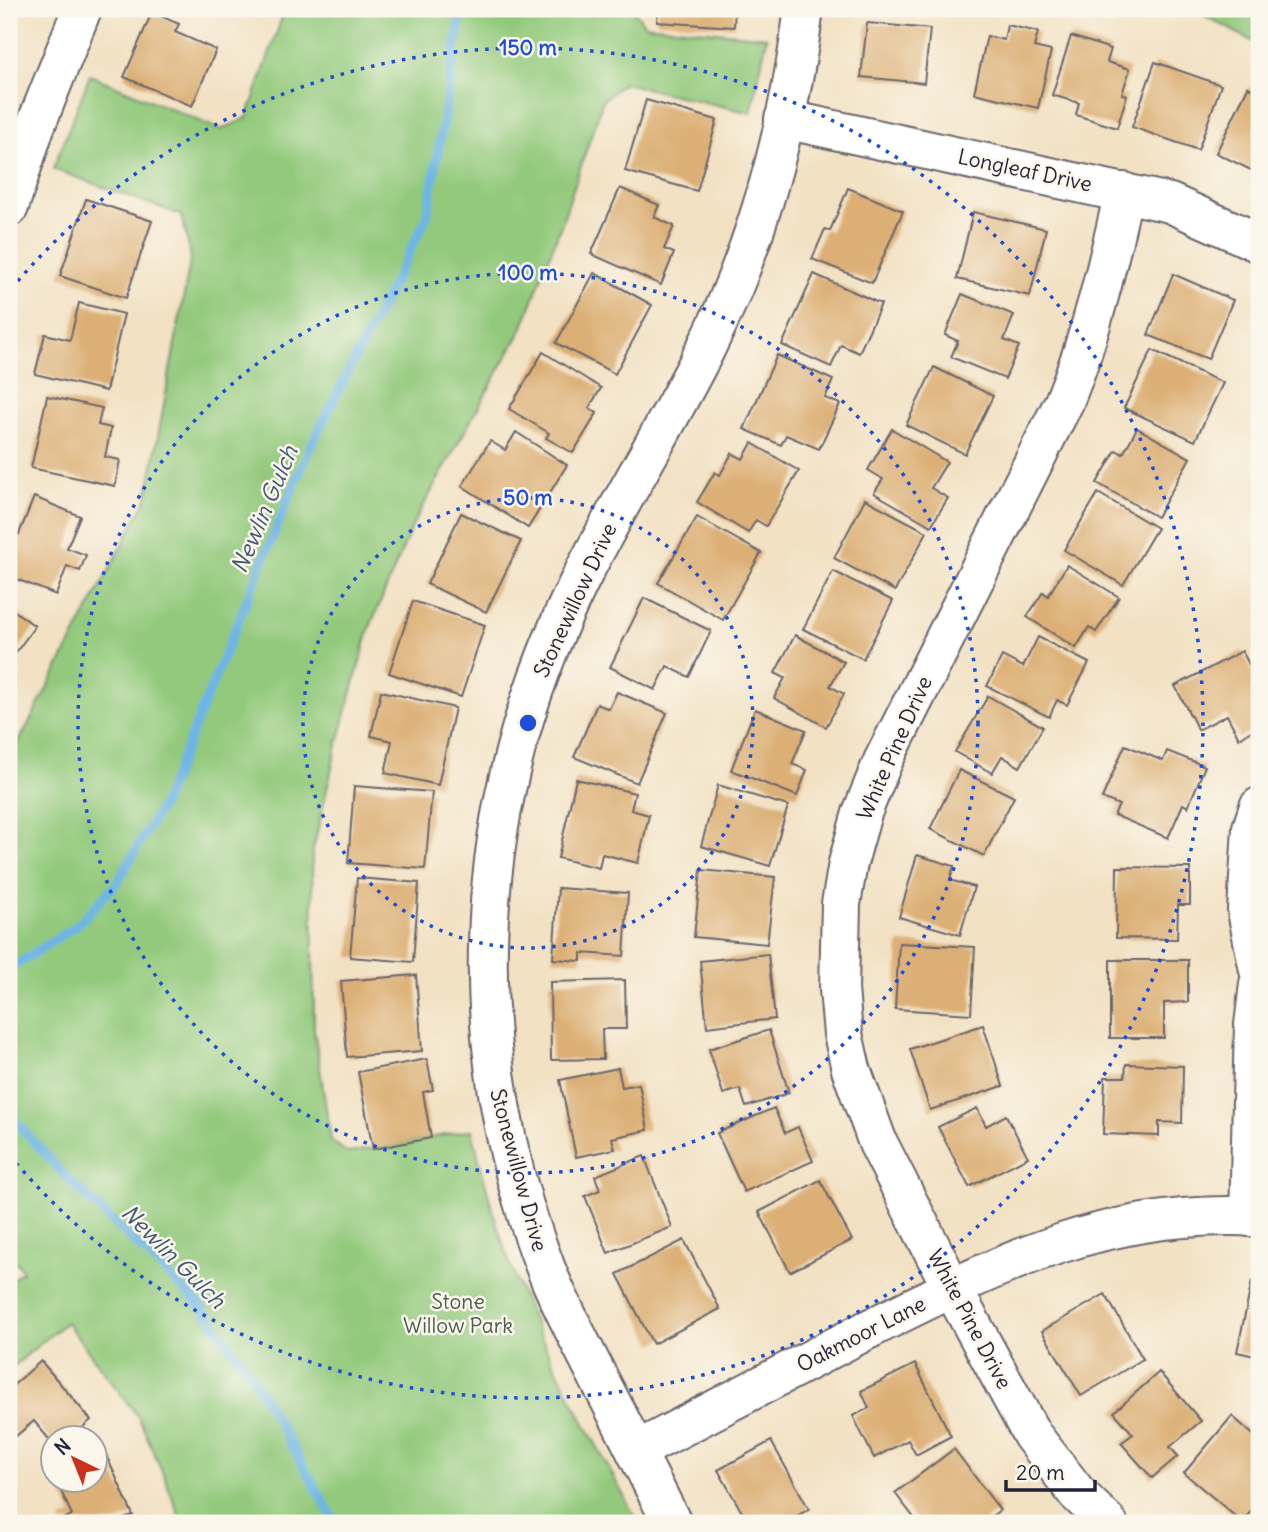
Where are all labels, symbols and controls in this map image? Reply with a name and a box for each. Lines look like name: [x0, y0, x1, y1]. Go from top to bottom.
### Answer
text: 150 m: [499, 34, 557, 61]
street label: Longleaf Drive: [955, 143, 1095, 197]
text: 100 m: [498, 259, 558, 286]
water label: Newlin Gulch: [224, 440, 304, 577]
text: 50 m: [503, 484, 553, 511]
street label: Stonewillow Drive: [527, 518, 623, 682]
street label: White Pine Drive: [850, 672, 938, 824]
centre of rings: [516, 711, 540, 735]
street label: Stonewillow Drive: [484, 1086, 554, 1254]
water label: Newlin Gulch: [116, 1198, 233, 1315]
street label: White Pine Drive: [922, 1244, 1018, 1394]
park label: Stone Willow Park: [403, 1288, 513, 1339]
street label: Oakmoor Lane: [792, 1290, 930, 1378]
north arrow: [38, 1424, 108, 1494]
text: N: [49, 1433, 75, 1460]
scale bar: [1006, 1448, 1095, 1492]
text: 20 m: [1016, 1459, 1065, 1486]

